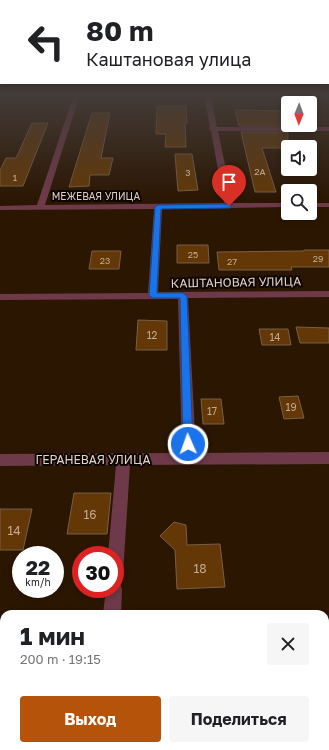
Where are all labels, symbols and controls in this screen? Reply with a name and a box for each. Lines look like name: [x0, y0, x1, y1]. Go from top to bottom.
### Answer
text: 80 m: [86, 14, 154, 47]
icon: left: [20, 16, 72, 68]
text: Каштановая улица: [86, 48, 251, 70]
north arrow: [281, 96, 317, 132]
map controls: [281, 96, 317, 220]
button: sound: [281, 140, 317, 176]
pin: [212, 165, 246, 206]
house number: 2А: [254, 166, 266, 177]
house number: 3: [185, 167, 191, 178]
icon: arrive: [218, 171, 240, 193]
house number: 1: [13, 172, 18, 183]
button: search: [281, 184, 317, 220]
street label: МЕЖЕВАЯ УЛИЦА: [52, 190, 141, 202]
house number: 25: [188, 249, 198, 260]
house number: 29: [313, 253, 323, 264]
house number: 23: [100, 255, 110, 266]
house number: 27: [227, 256, 237, 267]
street label: КАШТАНОВАЯ УЛИЦА: [171, 273, 301, 291]
house number: 12: [147, 329, 158, 341]
house number: 14: [270, 331, 280, 343]
house number: 19: [286, 401, 296, 413]
house number: 17: [207, 405, 217, 417]
position arrow: [167, 423, 209, 465]
street label: ГЕРАНЕВАЯ УЛИЦА: [35, 452, 151, 467]
house number: 16: [83, 507, 97, 522]
house number: 14: [7, 523, 21, 538]
speed limit sign: 30: [72, 546, 124, 598]
text: 22: [26, 555, 50, 579]
house number: 18: [193, 561, 207, 576]
text: km/h: [25, 576, 51, 588]
text: 1 мин: [20, 621, 85, 650]
button: close: [267, 623, 309, 665]
text: 200 m · 19:15: [20, 651, 101, 667]
button: Выход: [20, 696, 161, 742]
button: Поделиться: [169, 696, 309, 742]

